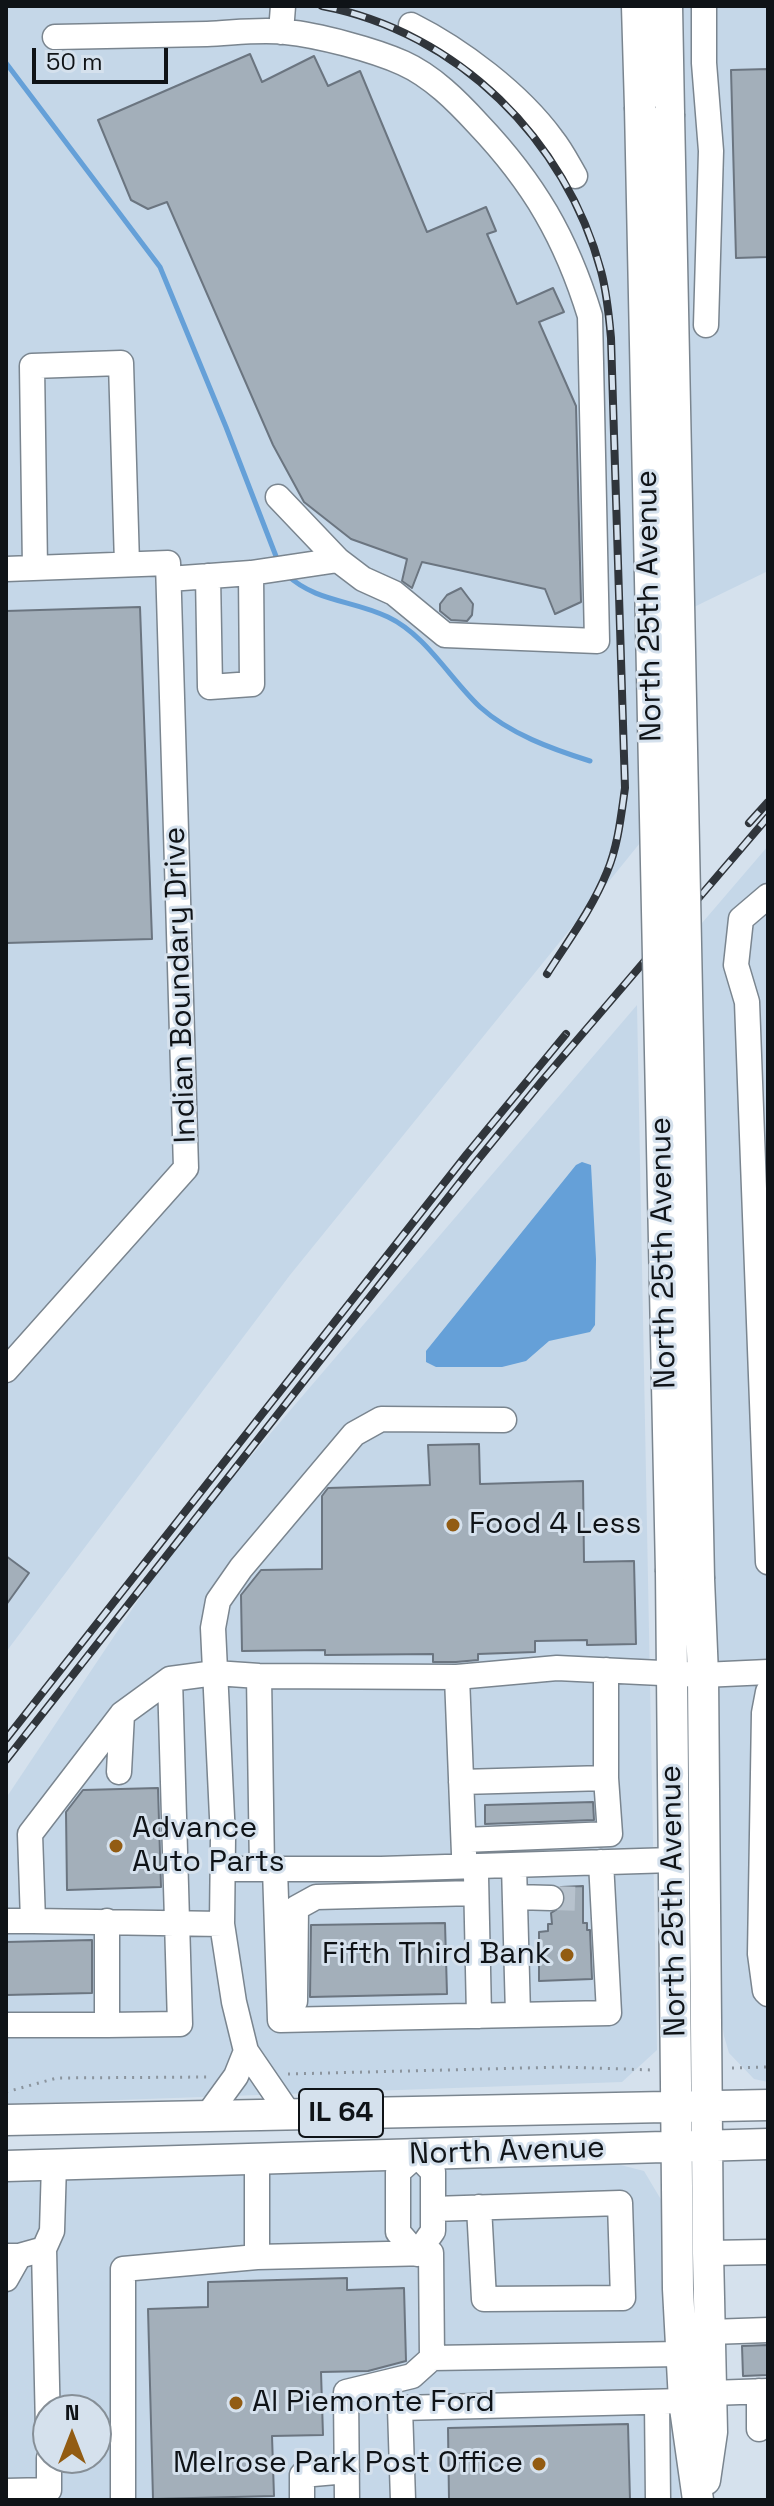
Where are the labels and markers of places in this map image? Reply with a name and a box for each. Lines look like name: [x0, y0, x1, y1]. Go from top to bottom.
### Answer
place label: Food 4 Less: [469, 1507, 641, 1543]
marker: Food 4 Less: [444, 1516, 462, 1534]
place label: Advance Auto Parts: [132, 1811, 285, 1882]
marker: Advance Auto Parts: [107, 1837, 125, 1855]
place label: Fifth Third Bank: [322, 1937, 551, 1973]
marker: Fifth Third Bank: [558, 1946, 576, 1964]
place label: Al Piemonte Ford: [252, 2385, 495, 2421]
marker: Al Piemonte Ford: [227, 2394, 245, 2412]
place label: Melrose Park Post Office: [173, 2446, 523, 2482]
marker: Melrose Park Post Office: [530, 2455, 548, 2473]

